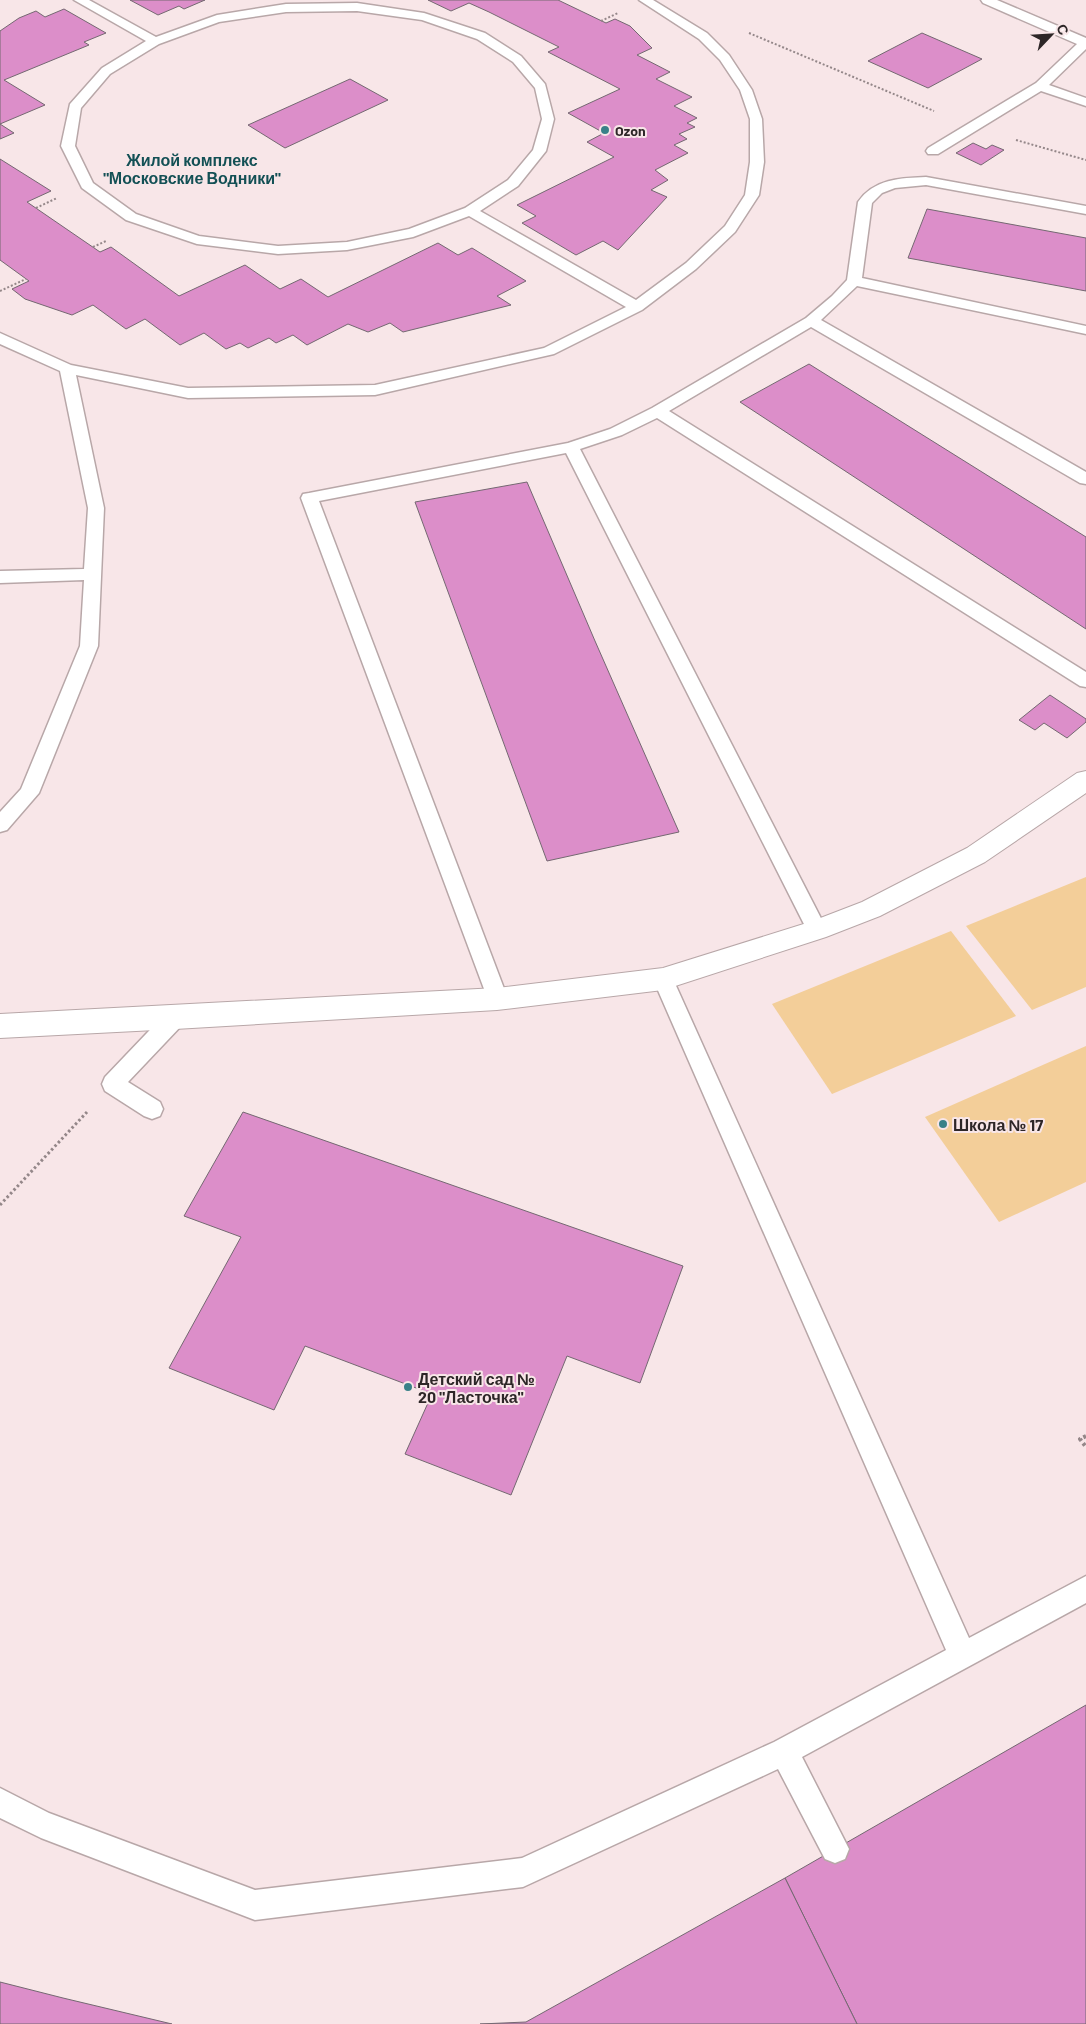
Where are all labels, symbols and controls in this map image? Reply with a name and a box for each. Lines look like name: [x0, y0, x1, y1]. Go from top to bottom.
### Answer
north arrow: [1026, 10, 1076, 60]
text: С: [1053, 21, 1073, 37]
place label: Ozon: [615, 122, 646, 139]
marker: Ozon: [599, 124, 611, 136]
district label: Жилой комплекс "Московские Водники": [103, 150, 281, 187]
place label: Школа № 17: [953, 1115, 1043, 1134]
marker: Школа № 17: [937, 1118, 949, 1130]
place label: Детский сад № 20 "Ласточка": [418, 1369, 535, 1406]
marker: Детский сад № 20 "Ласточка": [402, 1381, 414, 1393]

